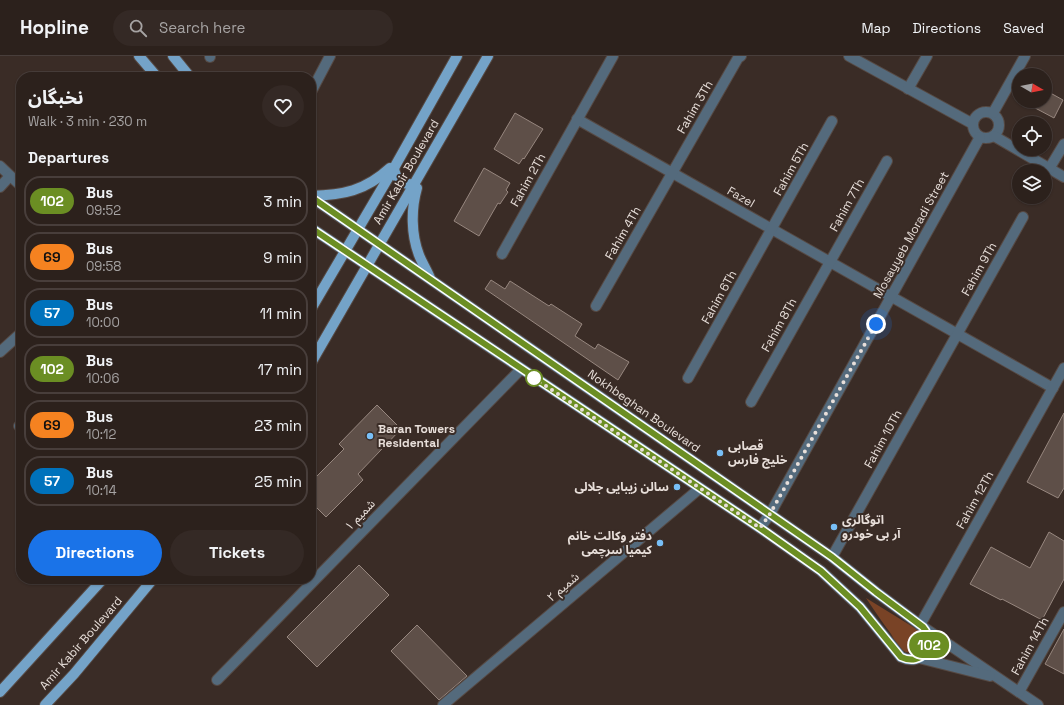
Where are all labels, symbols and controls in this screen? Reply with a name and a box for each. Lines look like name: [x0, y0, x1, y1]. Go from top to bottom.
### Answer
search box: [113, 10, 393, 46]
text: Hopline: [20, 15, 89, 40]
icon: search: [127, 17, 149, 39]
text: Search here: [159, 18, 245, 37]
text: Map: [861, 19, 891, 37]
text: Directions: [913, 19, 981, 37]
text: Saved: [1003, 19, 1044, 37]
north arrow: [1012, 68, 1052, 108]
map controls: [1012, 68, 1052, 204]
street label: Fahim 3Th: [673, 78, 717, 136]
text: نخبگان: [28, 85, 84, 110]
button: heart: [262, 85, 304, 127]
text: Walk · 3 min · 230 m: [28, 113, 147, 130]
button: locate: [1012, 116, 1052, 156]
street label: Amir Kabir Boulevard: [369, 117, 443, 227]
street label: Fahim 5Th: [770, 139, 812, 199]
text: Departures: [28, 148, 109, 167]
street label: Fahim 2Th: [507, 150, 549, 210]
button: layers: [1012, 164, 1052, 204]
street label: Mosayyeb Moradi Street: [869, 169, 953, 301]
street label: Fahim 7Th: [826, 176, 868, 234]
text: Bus: [86, 183, 113, 202]
street label: Fazel: [724, 183, 758, 211]
text: 102: [40, 192, 64, 210]
text: 3 min: [263, 192, 302, 211]
text: 09:52: [86, 202, 121, 219]
street label: Fahim 4Th: [601, 203, 645, 263]
text: Bus: [86, 239, 113, 258]
street label: Fahim 9Th: [958, 239, 1000, 299]
text: 69: [43, 248, 61, 266]
text: 9 min: [263, 248, 302, 267]
text: 09:58: [86, 258, 121, 275]
street label: Fahim 6Th: [698, 267, 740, 327]
text: Bus: [86, 295, 113, 314]
street label: Fahim 8Th: [758, 295, 800, 355]
text: 57: [44, 304, 60, 322]
text: 11 min: [260, 304, 302, 323]
text: 10:00: [86, 314, 120, 331]
your location: [866, 314, 886, 334]
text: Bus: [86, 351, 113, 370]
text: 102: [40, 360, 64, 378]
text: 17 min: [258, 360, 302, 379]
street label: Nokhbeghan Boulevard: [584, 366, 704, 456]
unlabelled marker: [525, 369, 543, 387]
text: 10:06: [86, 370, 119, 387]
text: Bus: [86, 407, 113, 426]
street label: Fahim 10Th: [860, 407, 906, 471]
text: 69: [43, 416, 61, 434]
text: 23 min: [254, 416, 302, 435]
place label: Baran Towers Residental: [378, 421, 455, 451]
text: 10:12: [86, 426, 116, 443]
marker: Baran Towers Residental: [365, 431, 375, 441]
place label: قصابی خلیج فارس: [728, 438, 788, 469]
marker: قصابی خلیج فارس: [715, 448, 725, 458]
text: Bus: [86, 463, 113, 482]
street label: Fahim 12Th: [953, 468, 997, 532]
text: 57: [44, 472, 60, 490]
text: 25 min: [254, 472, 302, 491]
place label: سالن زیبایی جلالی: [574, 479, 669, 495]
text: 10:14: [86, 482, 117, 499]
marker: سالن زیبایی جلالی: [672, 482, 682, 492]
street label: شمیم ۱: [341, 496, 380, 535]
place label: اتوگالری آر بی خودرو: [842, 512, 902, 542]
marker: اتوگالری آر بی خودرو: [829, 522, 839, 532]
place label: دفتر وکالت خانم کیمیا سرچمی: [568, 528, 653, 559]
button: Directions: [28, 530, 162, 576]
button: Tickets: [170, 530, 304, 576]
marker: دفتر وکالت خانم کیمیا سرچمی: [655, 538, 665, 548]
street label: شمیم ۲: [543, 569, 583, 606]
street label: Amir Kabir Boulevard: [36, 593, 126, 693]
street label: Fahim 14Th: [1008, 614, 1052, 678]
line badge: 102: [906, 632, 952, 658]
text: 102: [917, 636, 941, 654]

